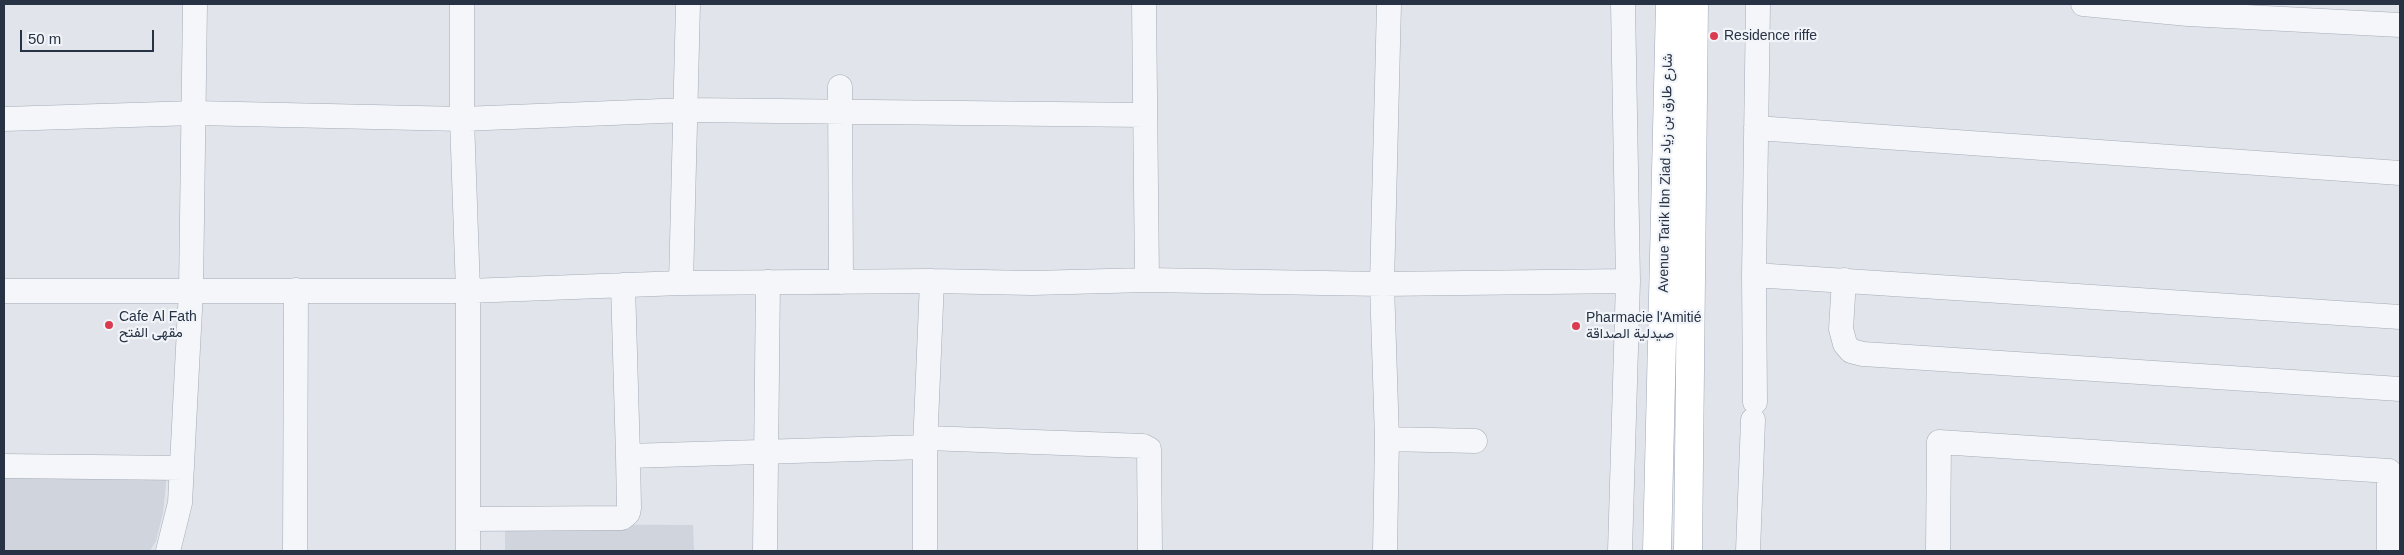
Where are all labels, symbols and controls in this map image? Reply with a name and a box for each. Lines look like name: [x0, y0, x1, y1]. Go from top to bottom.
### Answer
scale bar: [22, 20, 156, 52]
place label: Residence riffe: [1724, 28, 1817, 44]
text: 50 m: [28, 30, 61, 47]
marker: Residence riffe: [1708, 30, 1720, 42]
street label: Avenue Tarik Ibn Ziad شارع طارق بن زياد: [1656, 53, 1676, 293]
place label: Cafe Al Fath مقهى الفتح: [119, 309, 197, 342]
place label: Pharmacie l'Amitié صيدلية الصداقة: [1586, 310, 1701, 342]
marker: Cafe Al Fath مقهى الفتح: [103, 319, 115, 331]
marker: Pharmacie l'Amitié صيدلية الصداقة: [1570, 320, 1582, 332]

